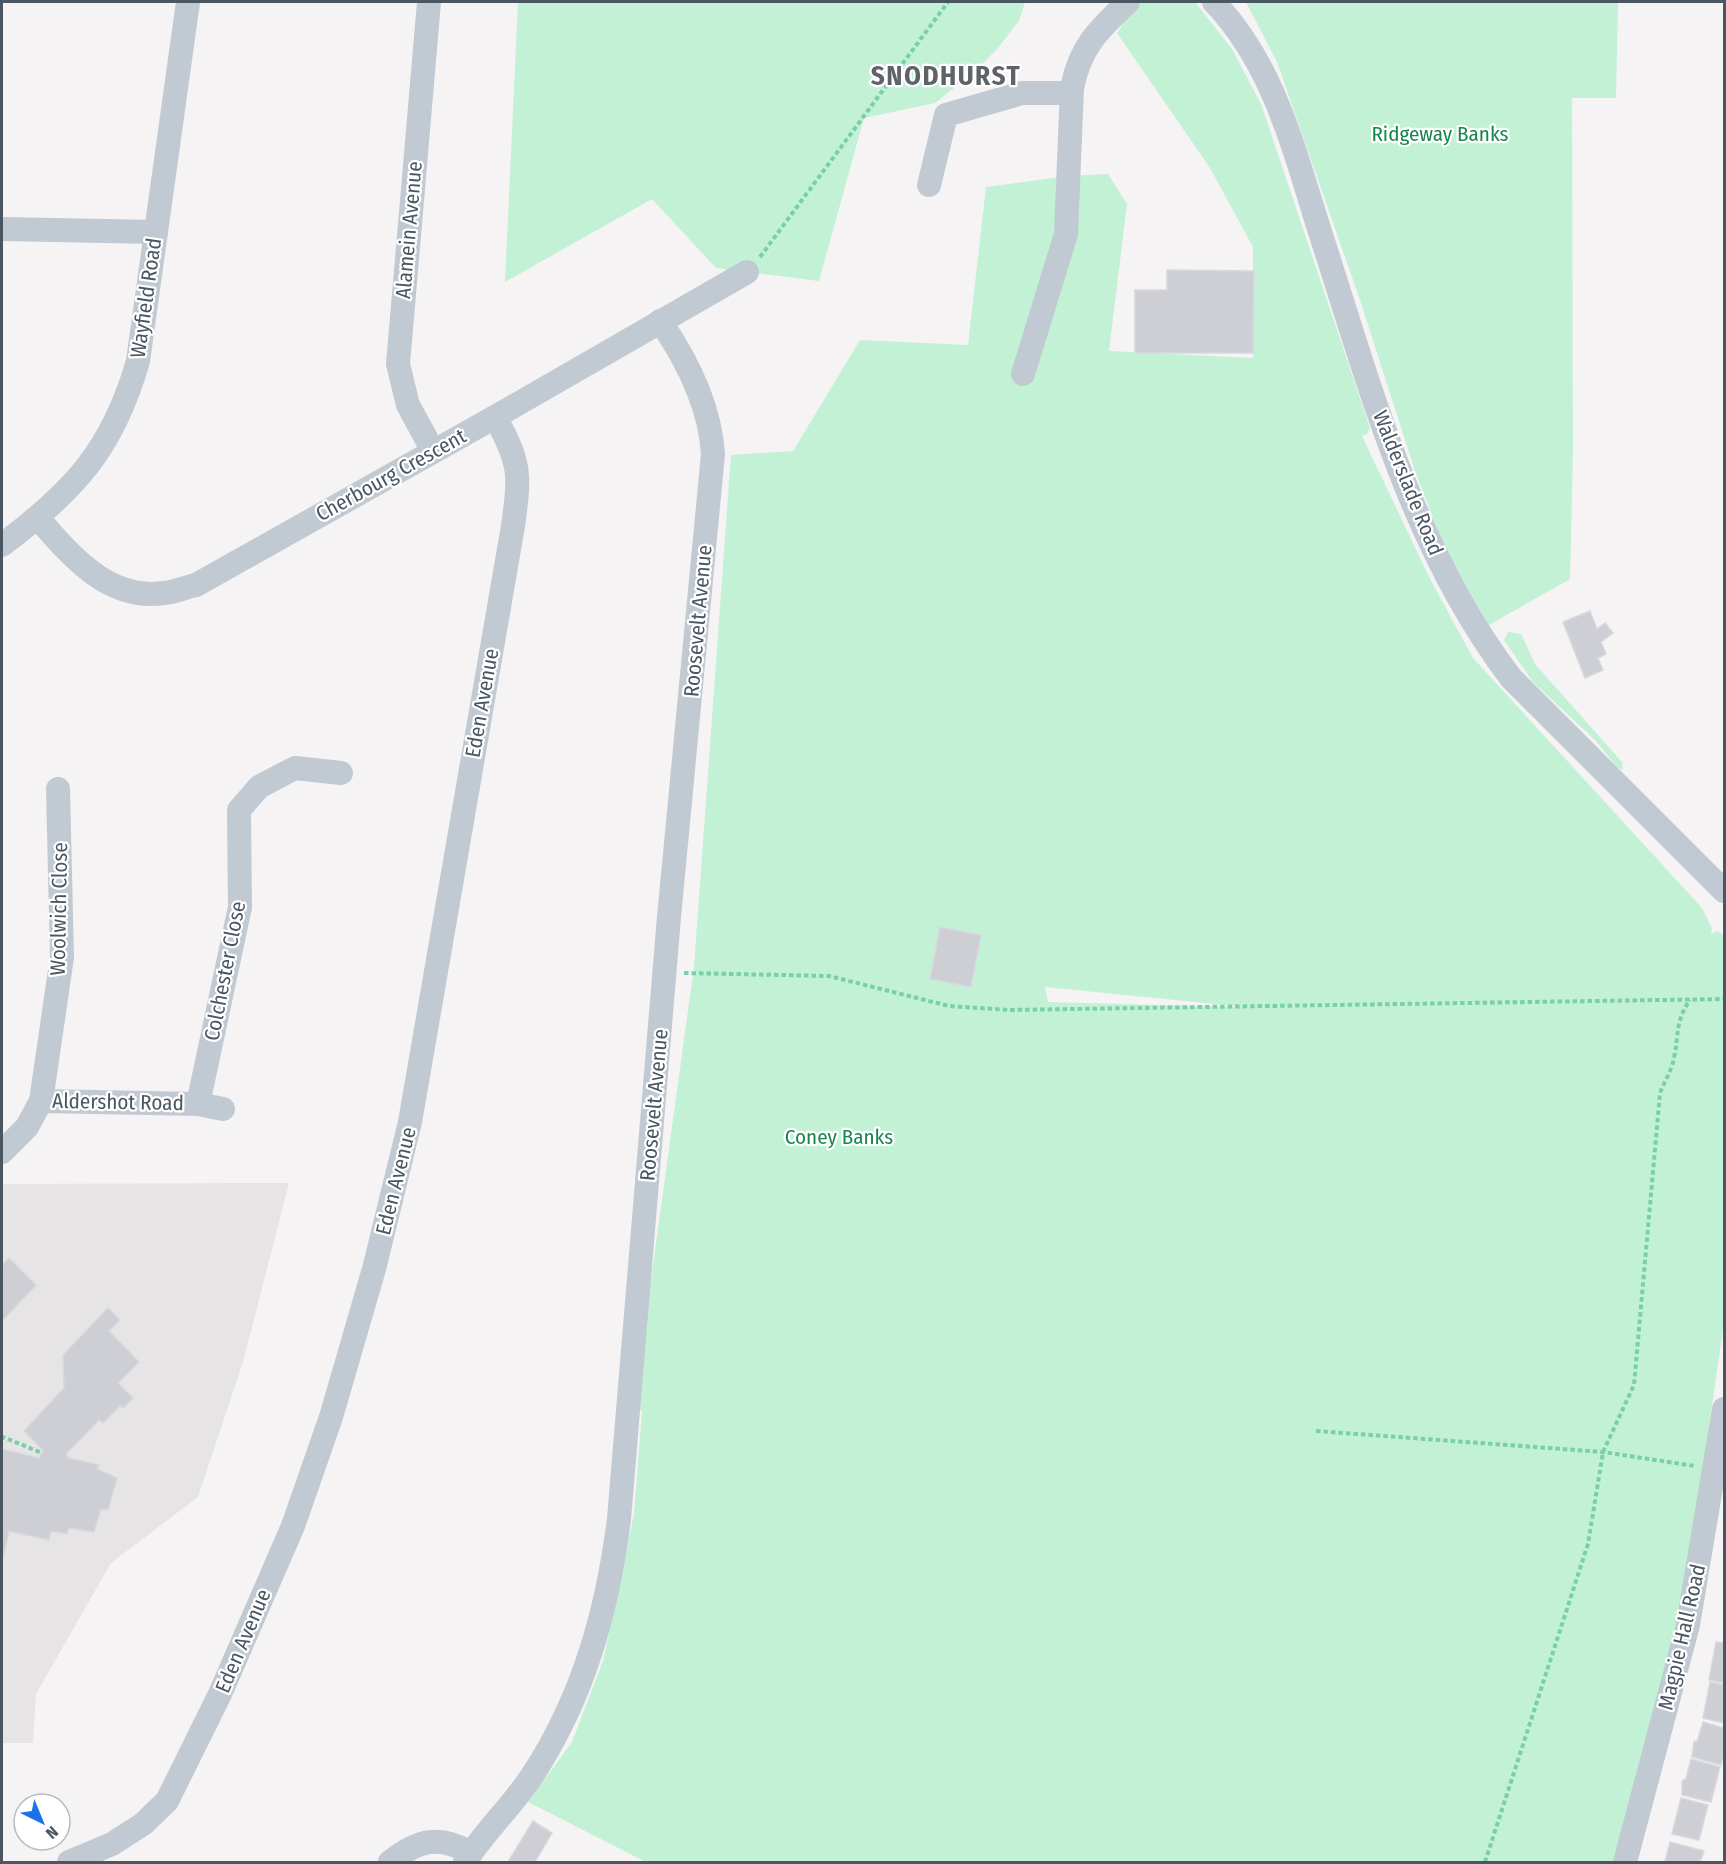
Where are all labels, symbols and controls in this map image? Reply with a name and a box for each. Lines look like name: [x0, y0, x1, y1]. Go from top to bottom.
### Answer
district label: SNODHURST: [871, 60, 1021, 92]
park label: Ridgeway Banks: [1371, 121, 1509, 147]
street label: Alamein Avenue: [390, 160, 428, 300]
street label: Wayfield Road: [125, 236, 167, 360]
street label: Walderslade Road: [1367, 407, 1449, 559]
street label: Cherbourg Crescent: [311, 423, 471, 527]
street label: Roosevelt Avenue: [678, 544, 718, 698]
street label: Eden Avenue: [460, 646, 504, 760]
street label: Woolwich Close: [45, 842, 73, 976]
street label: Colchester Close: [199, 899, 251, 1043]
street label: Roosevelt Avenue: [634, 1028, 674, 1182]
street label: Aldershot Road: [52, 1088, 184, 1116]
street label: Eden Avenue: [370, 1124, 422, 1238]
park label: Coney Banks: [785, 1124, 893, 1150]
street label: Magpie Hall Road: [1653, 1561, 1711, 1713]
street label: Eden Avenue: [210, 1585, 276, 1697]
north arrow: [12, 1792, 72, 1852]
text: N: [42, 1822, 62, 1843]

